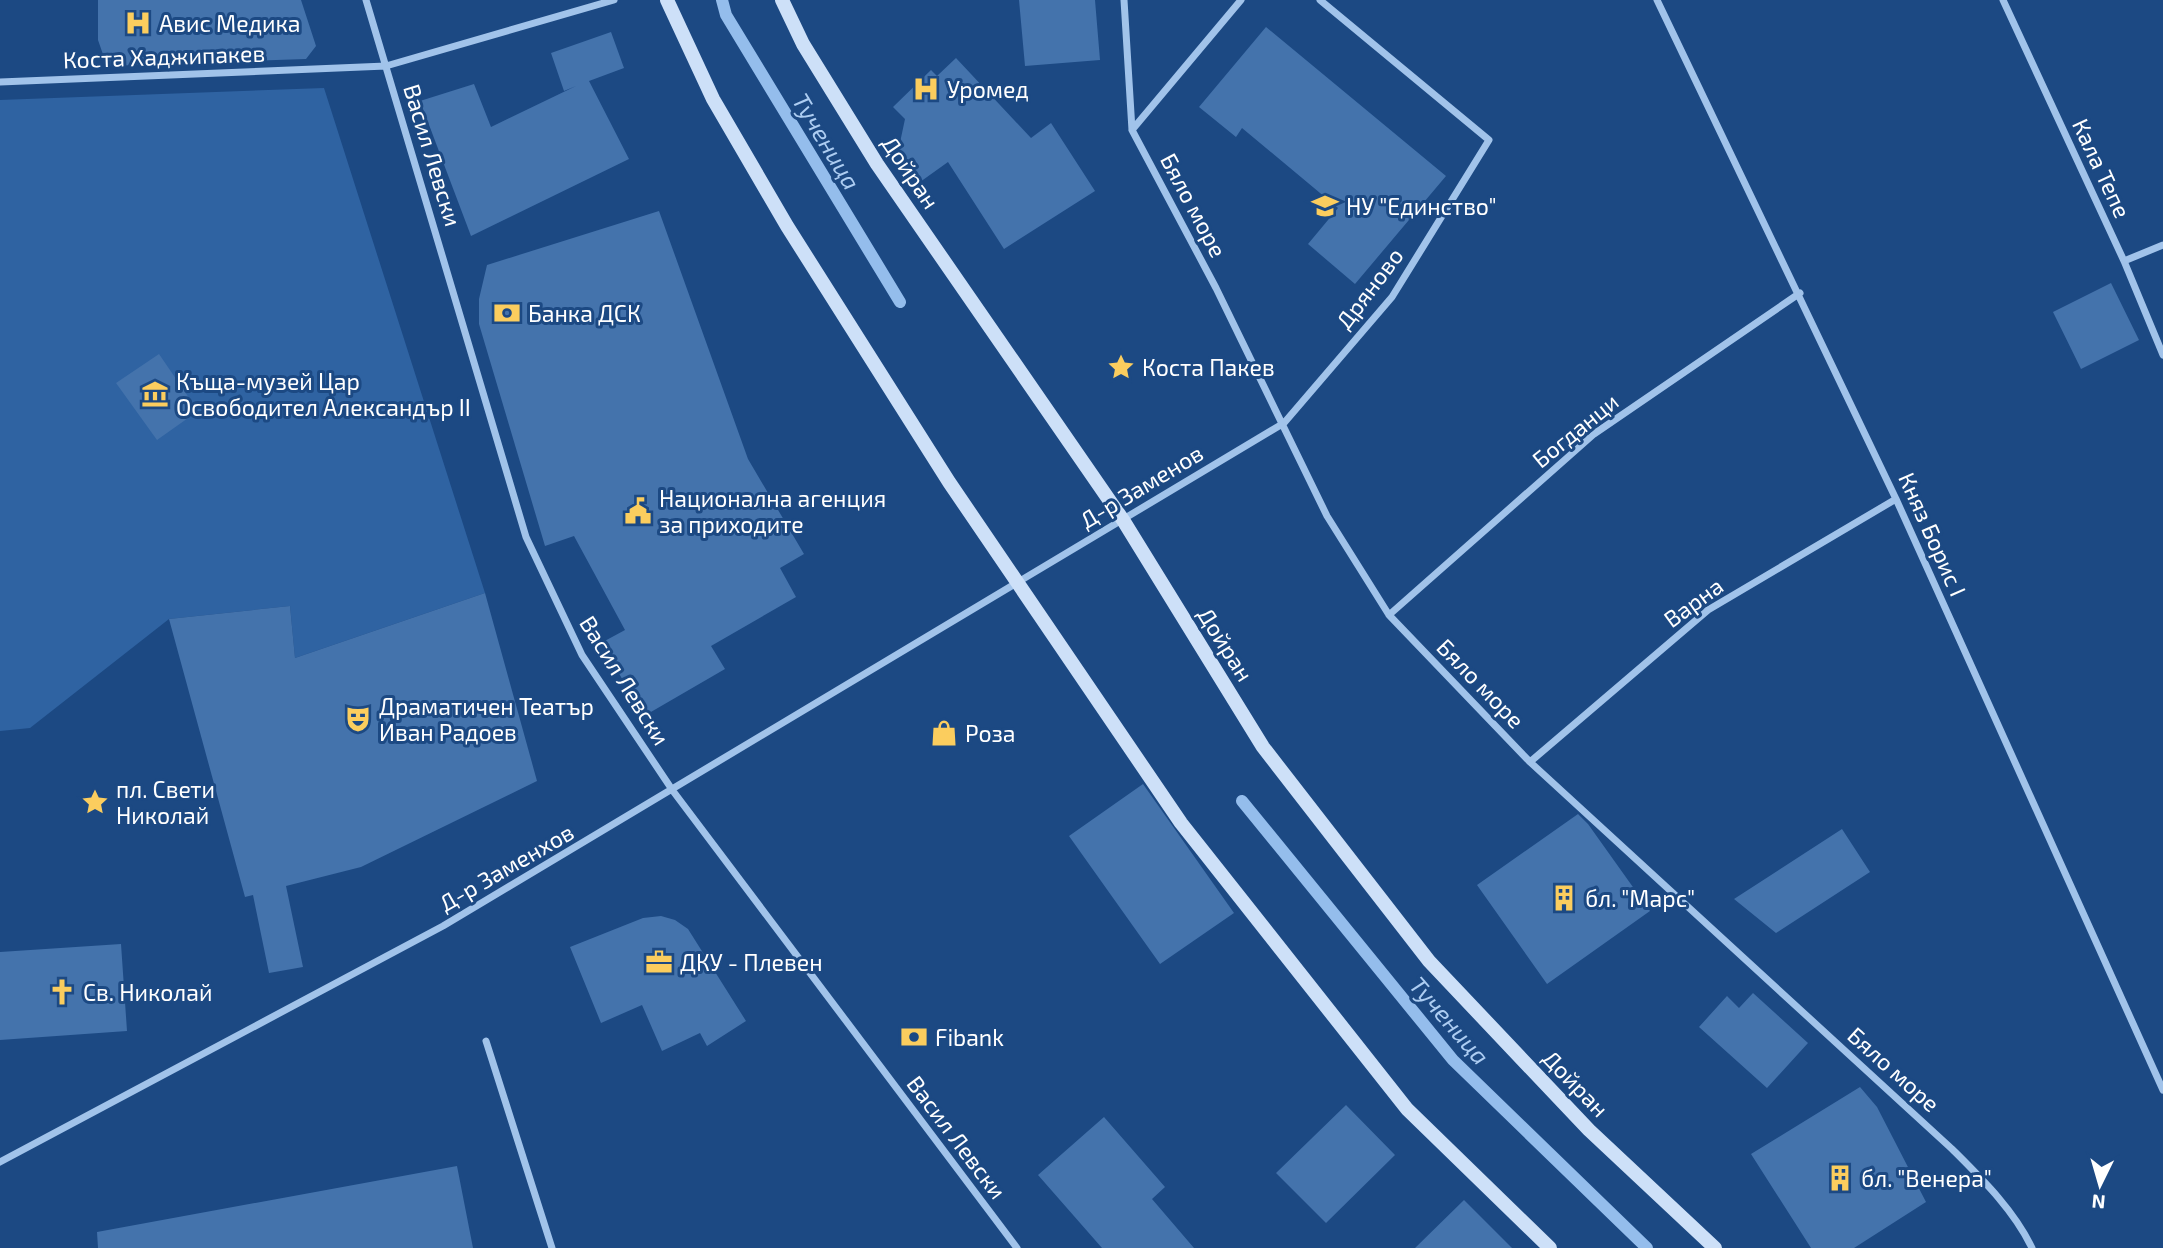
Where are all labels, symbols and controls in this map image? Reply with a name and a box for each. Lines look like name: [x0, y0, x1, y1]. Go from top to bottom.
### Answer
hospital icon: Авис Медика: [123, 8, 153, 38]
place label: Авис Медика: [159, 9, 300, 37]
street label: Коста Хаджипакев: [62, 38, 266, 74]
hospital icon: Уромед: [911, 74, 941, 104]
place label: Уромед: [947, 75, 1029, 103]
street label: Васил Левски: [398, 81, 468, 229]
water label: Тученица: [787, 88, 867, 194]
street label: Кала Тепе: [2067, 114, 2137, 222]
street label: Дойран: [876, 130, 946, 214]
street label: Бяло море: [1155, 148, 1233, 262]
school or university icon: НУ "Единство": [1310, 191, 1340, 221]
place label: НУ "Единство": [1346, 192, 1497, 220]
street label: Дряново: [1329, 242, 1409, 334]
bank icon: Банка ДСК: [492, 298, 522, 328]
place label: Банка ДСК: [528, 299, 641, 327]
place icon: Коста Пакев: [1106, 352, 1136, 382]
place label: Коста Пакев: [1142, 353, 1275, 381]
place label: Къща-музей Цар Освободител Александър II: [176, 367, 471, 421]
museum icon: Къща-музей Цар Освободител Александър II: [140, 379, 170, 409]
street label: Богданци: [1526, 387, 1624, 473]
street label: Д-р Заменов: [1074, 438, 1208, 534]
street label: Княз Борис I: [1893, 468, 1973, 600]
place label: Национална агенция за приходите: [659, 484, 886, 538]
public building icon: Национална агенция за приходите: [623, 496, 653, 526]
street label: Варна: [1658, 571, 1728, 633]
street label: Дойран: [1192, 602, 1260, 686]
street label: Васил Левски: [574, 610, 676, 750]
street label: Бяло море: [1431, 632, 1531, 734]
place label: Драматичен Театър Иван Радоев: [379, 692, 594, 746]
theatre icon: Драматичен Театър Иван Радоев: [343, 704, 373, 734]
shop icon: Роза: [929, 718, 959, 748]
place label: Роза: [965, 719, 1016, 747]
place label: пл. Свети Николай: [116, 775, 215, 829]
place icon: пл. Свети Николай: [80, 787, 110, 817]
street label: Д-р Заменхов: [434, 817, 578, 917]
building icon: бл. "Марс": [1549, 883, 1579, 913]
place label: бл. "Марс": [1585, 884, 1695, 912]
office icon: ДКУ - Плевен: [644, 947, 674, 977]
place label: ДКУ - Плевен: [680, 948, 823, 976]
water label: Тученица: [1404, 970, 1496, 1070]
church icon: Св. Николай: [47, 977, 77, 1007]
place label: Св. Николай: [83, 978, 212, 1006]
street label: Бяло море: [1842, 1021, 1946, 1117]
bank icon: Fibank: [899, 1022, 929, 1052]
place label: Fibank: [935, 1023, 1004, 1051]
street label: Дойран: [1537, 1044, 1615, 1122]
street label: Васил Левски: [902, 1070, 1012, 1204]
north arrow: [2065, 1150, 2135, 1220]
building icon: бл. "Венера": [1825, 1163, 1855, 1193]
place label: бл. "Венера": [1861, 1164, 1992, 1192]
text: N: [2091, 1190, 2106, 1214]

